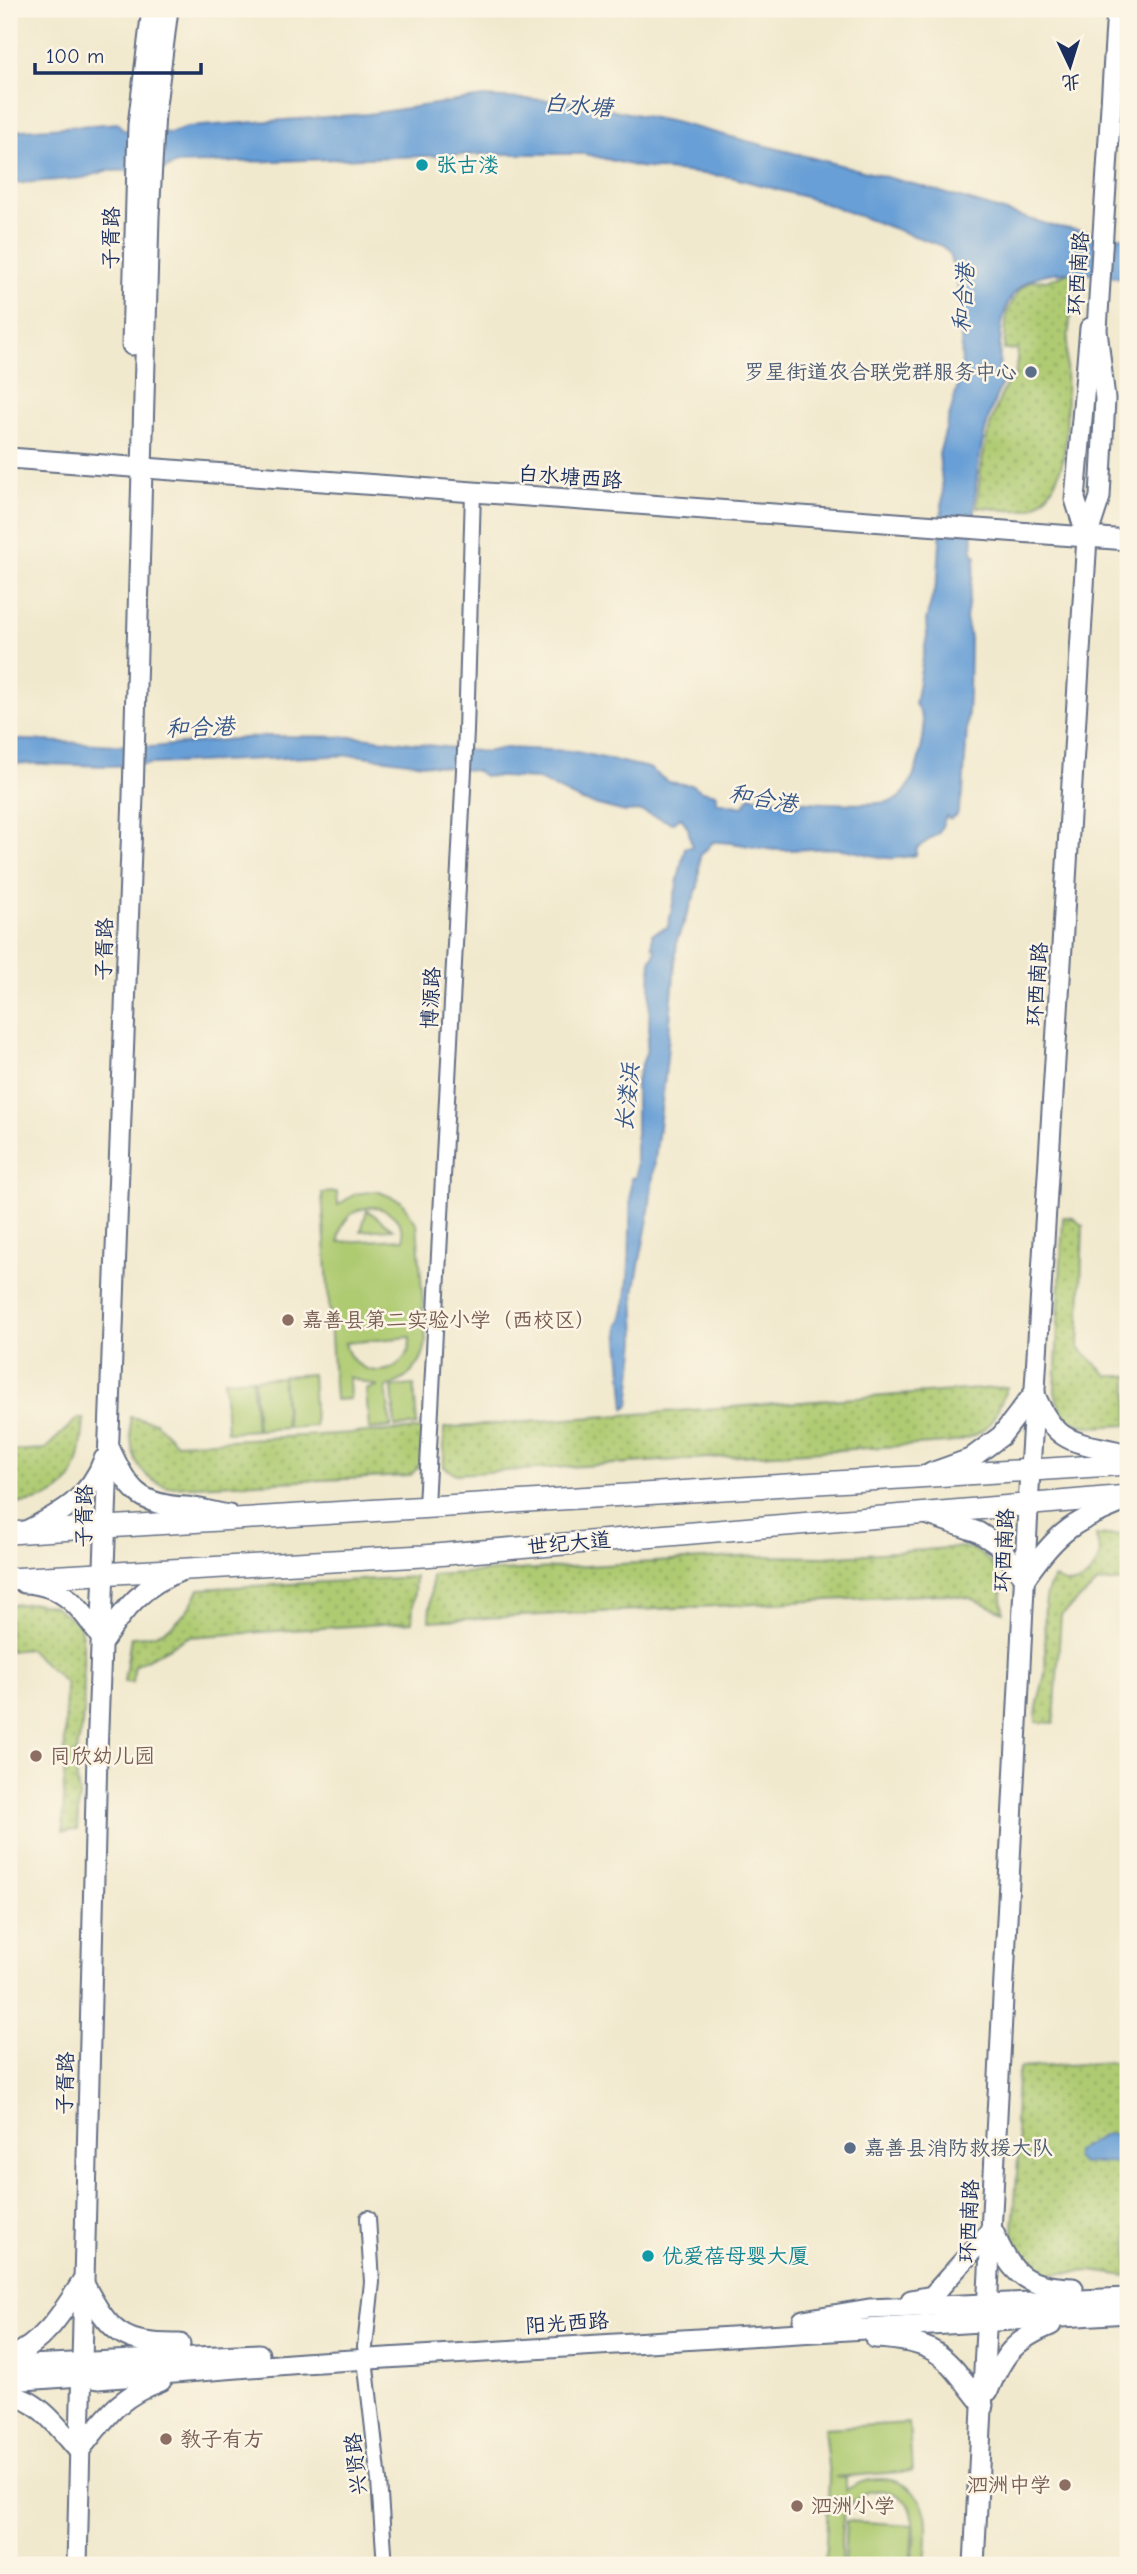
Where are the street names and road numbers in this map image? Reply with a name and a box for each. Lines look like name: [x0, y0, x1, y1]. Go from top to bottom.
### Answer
street label: 子胥路: [98, 206, 124, 270]
street label: 环西南路: [1063, 230, 1093, 316]
street label: 白水塘西路: [517, 461, 623, 493]
street label: 子胥路: [91, 917, 117, 981]
street label: 环西南路: [1022, 941, 1052, 1027]
street label: 博源路: [417, 966, 445, 1030]
street label: 子胥路: [71, 1484, 97, 1548]
street label: 环西南路: [990, 1507, 1018, 1593]
street label: 世纪大道: [526, 1527, 612, 1559]
street label: 子胥路: [52, 2051, 78, 2115]
street label: 环西南路: [955, 2178, 983, 2264]
street label: 阳光西路: [524, 2308, 610, 2338]
street label: 兴贤路: [341, 2431, 371, 2497]

